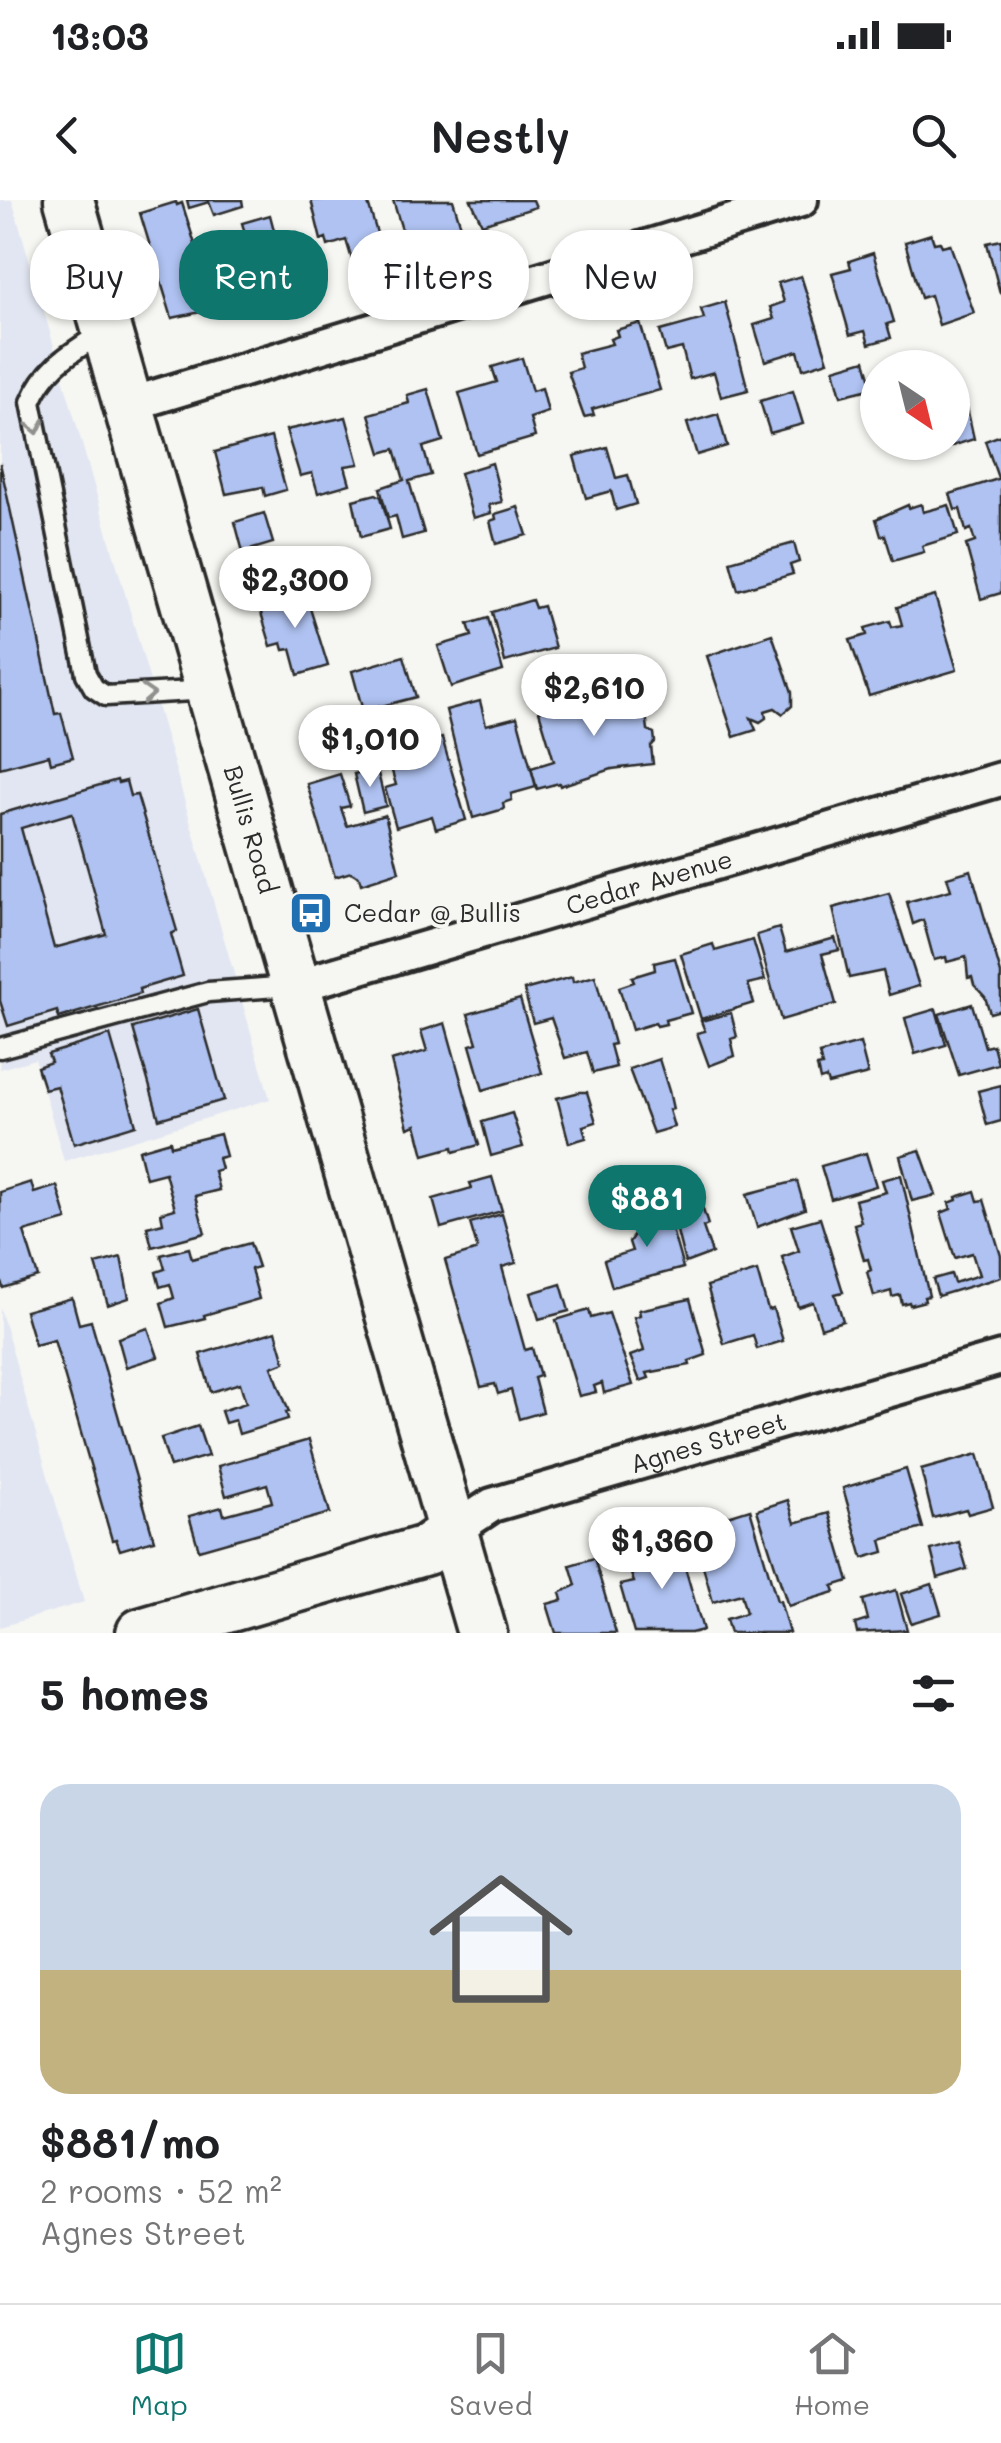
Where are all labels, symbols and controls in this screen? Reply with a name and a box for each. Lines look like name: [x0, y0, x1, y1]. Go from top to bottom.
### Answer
text: 13:03: [50, 10, 149, 60]
text: Nestly: [431, 106, 570, 164]
icon: back: [40, 108, 95, 163]
icon: search: [906, 108, 961, 163]
chip: Buy: [30, 230, 159, 320]
chip: Rent: [179, 230, 328, 320]
chip: Filters: [348, 230, 529, 320]
chip: New: [549, 230, 693, 320]
north arrow: [860, 350, 970, 460]
map controls: [860, 350, 970, 460]
one-way arrow: [24, 418, 45, 435]
pin: $2,300: [214, 546, 376, 631]
text: $2,300: [241, 557, 349, 599]
pin: $2,610: [513, 654, 675, 739]
text: $2,610: [543, 665, 645, 707]
one-way arrow: [140, 684, 156, 705]
pin: $1,010: [289, 705, 451, 790]
text: $1,010: [320, 716, 420, 758]
street label: Bullis Road: [218, 761, 285, 897]
street label: Cedar Avenue: [562, 842, 736, 921]
bus stop icon: Cedar @ Bullis: [288, 890, 334, 936]
place label: Cedar @ Bullis: [344, 896, 521, 928]
pin: $881: [588, 1165, 706, 1250]
text: $881: [610, 1176, 684, 1218]
street label: Agnes Street: [626, 1404, 790, 1479]
pin: $1,360: [581, 1507, 743, 1592]
text: $1,360: [611, 1518, 713, 1560]
text: 5 homes: [40, 1666, 209, 1721]
icon: filters: [906, 1666, 961, 1721]
icon: home: [411, 1849, 591, 2029]
text: $881/mo: [40, 2114, 220, 2169]
text: 2 rooms · 52 m²: [40, 2169, 282, 2211]
text: Agnes Street: [40, 2211, 246, 2253]
tab: Map: [131, 2326, 188, 2422]
tab: Saved: [449, 2326, 532, 2422]
tab: Home: [794, 2326, 870, 2422]

